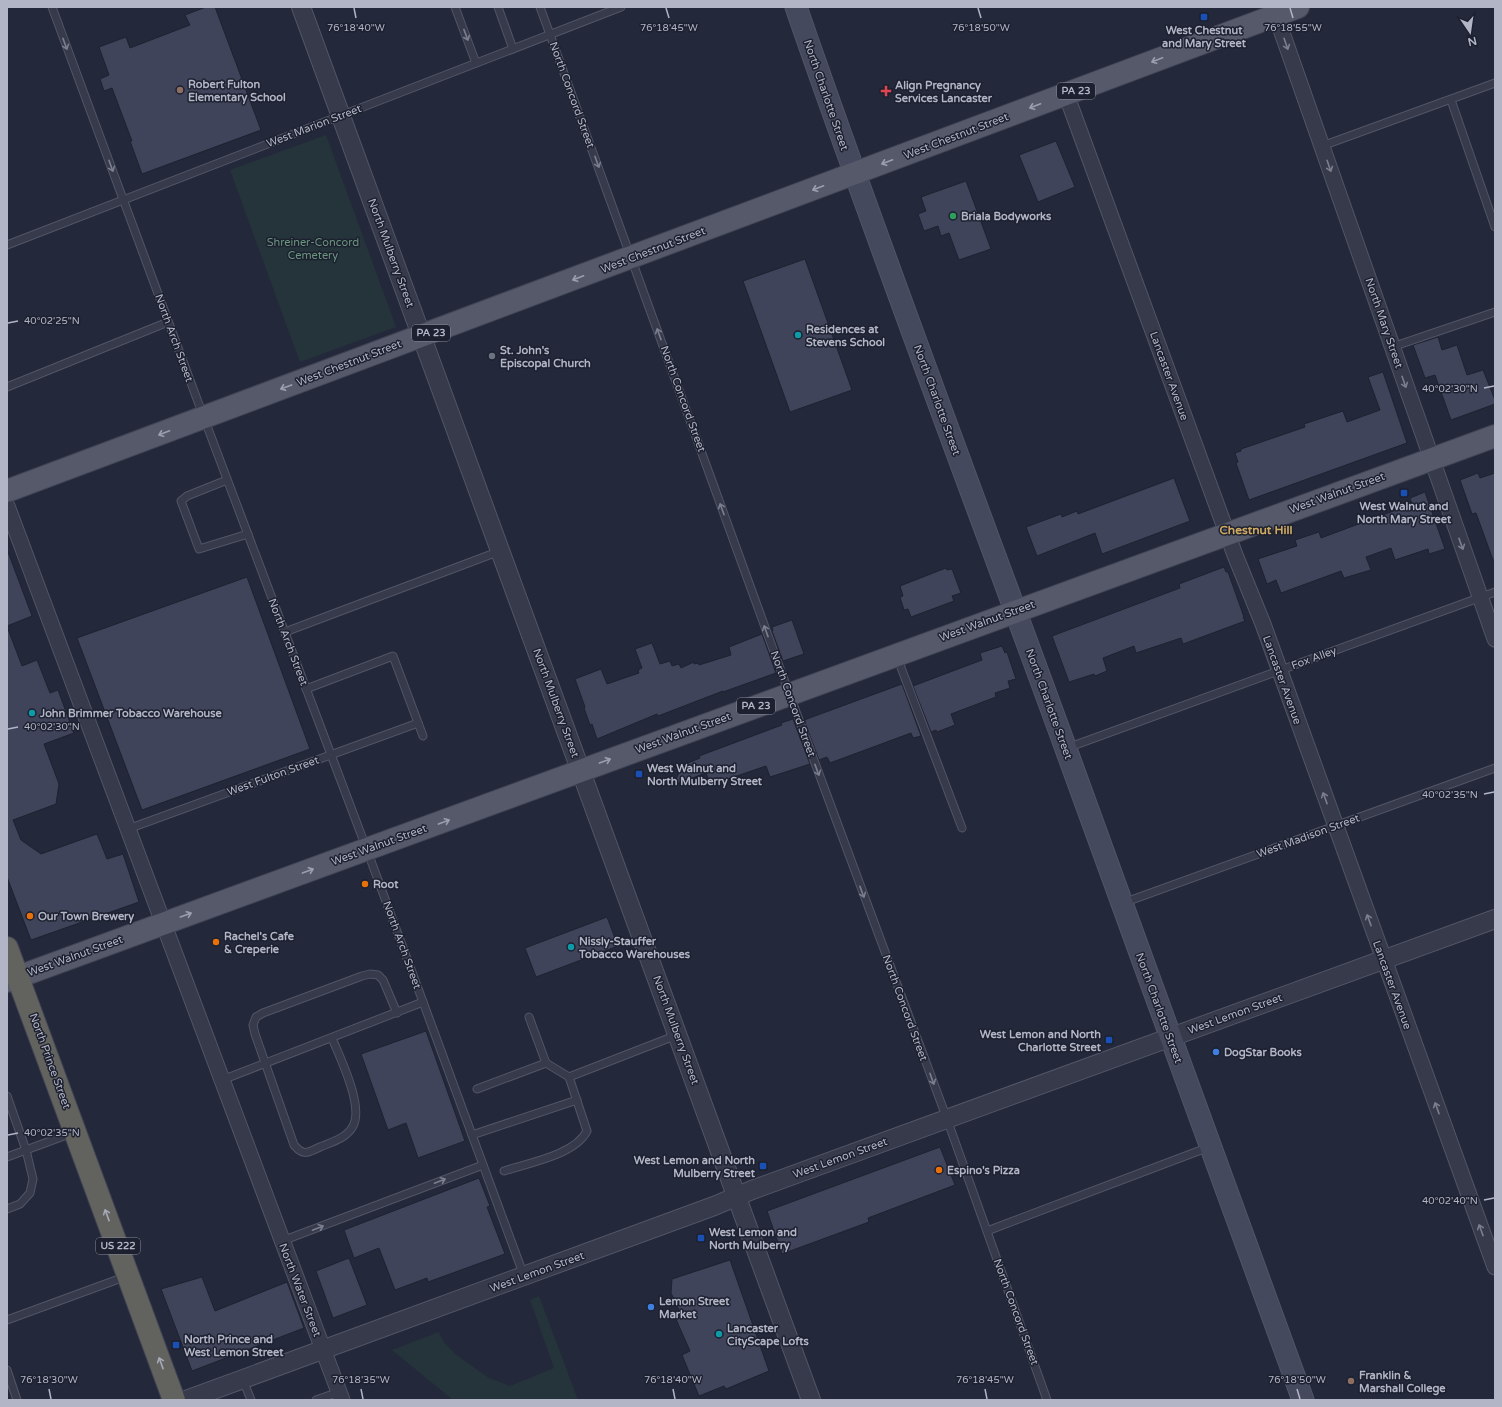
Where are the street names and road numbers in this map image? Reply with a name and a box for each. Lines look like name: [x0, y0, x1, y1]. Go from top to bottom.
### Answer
street label: North Charlotte Street: [801, 38, 851, 152]
street label: North Concord Street: [547, 40, 597, 150]
road number: PA 23: [1057, 83, 1095, 99]
street label: West Marion Street: [265, 102, 363, 150]
street label: West Chestnut Street: [902, 110, 1010, 162]
street label: North Mulberry Street: [365, 197, 417, 309]
street label: West Chestnut Street: [599, 224, 707, 276]
street label: North Mary Street: [1362, 276, 1406, 370]
street label: North Arch Street: [152, 292, 196, 384]
road number: PA 23: [412, 325, 450, 341]
street label: Lancaster Avenue: [1147, 330, 1191, 422]
street label: West Chestnut Street: [295, 337, 403, 389]
street label: North Charlotte Street: [911, 343, 963, 457]
street label: North Concord Street: [658, 344, 708, 454]
street label: West Walnut Street: [1288, 470, 1386, 516]
street label: North Arch Street: [265, 597, 311, 687]
street label: West Walnut Street: [938, 598, 1036, 644]
street label: Lancaster Avenue: [1260, 634, 1304, 726]
street label: Fox Alley: [1290, 644, 1339, 672]
street label: North Mulberry Street: [530, 647, 582, 759]
street label: North Charlotte Street: [1023, 647, 1075, 761]
street label: North Concord Street: [768, 649, 818, 759]
road number: PA 23: [737, 698, 775, 714]
street label: West Walnut Street: [634, 710, 732, 756]
street label: West Fulton Street: [225, 753, 321, 799]
street label: West Madison Street: [1255, 811, 1361, 861]
street label: West Walnut Street: [330, 822, 428, 868]
street label: North Arch Street: [380, 899, 424, 991]
street label: West Walnut Street: [26, 933, 124, 979]
street label: Lancaster Avenue: [1370, 939, 1414, 1031]
street label: North Charlotte Street: [1133, 951, 1185, 1065]
street label: North Concord Street: [880, 953, 930, 1063]
street label: North Mulberry Street: [650, 974, 702, 1086]
street label: West Lemon Street: [1186, 991, 1284, 1037]
street label: North Prince Street: [27, 1011, 73, 1111]
street label: West Lemon Street: [791, 1135, 889, 1181]
road number: US 222: [96, 1238, 140, 1254]
street label: North Water Street: [276, 1241, 324, 1339]
street label: West Lemon Street: [488, 1249, 586, 1295]
street label: North Concord Street: [991, 1257, 1041, 1367]

